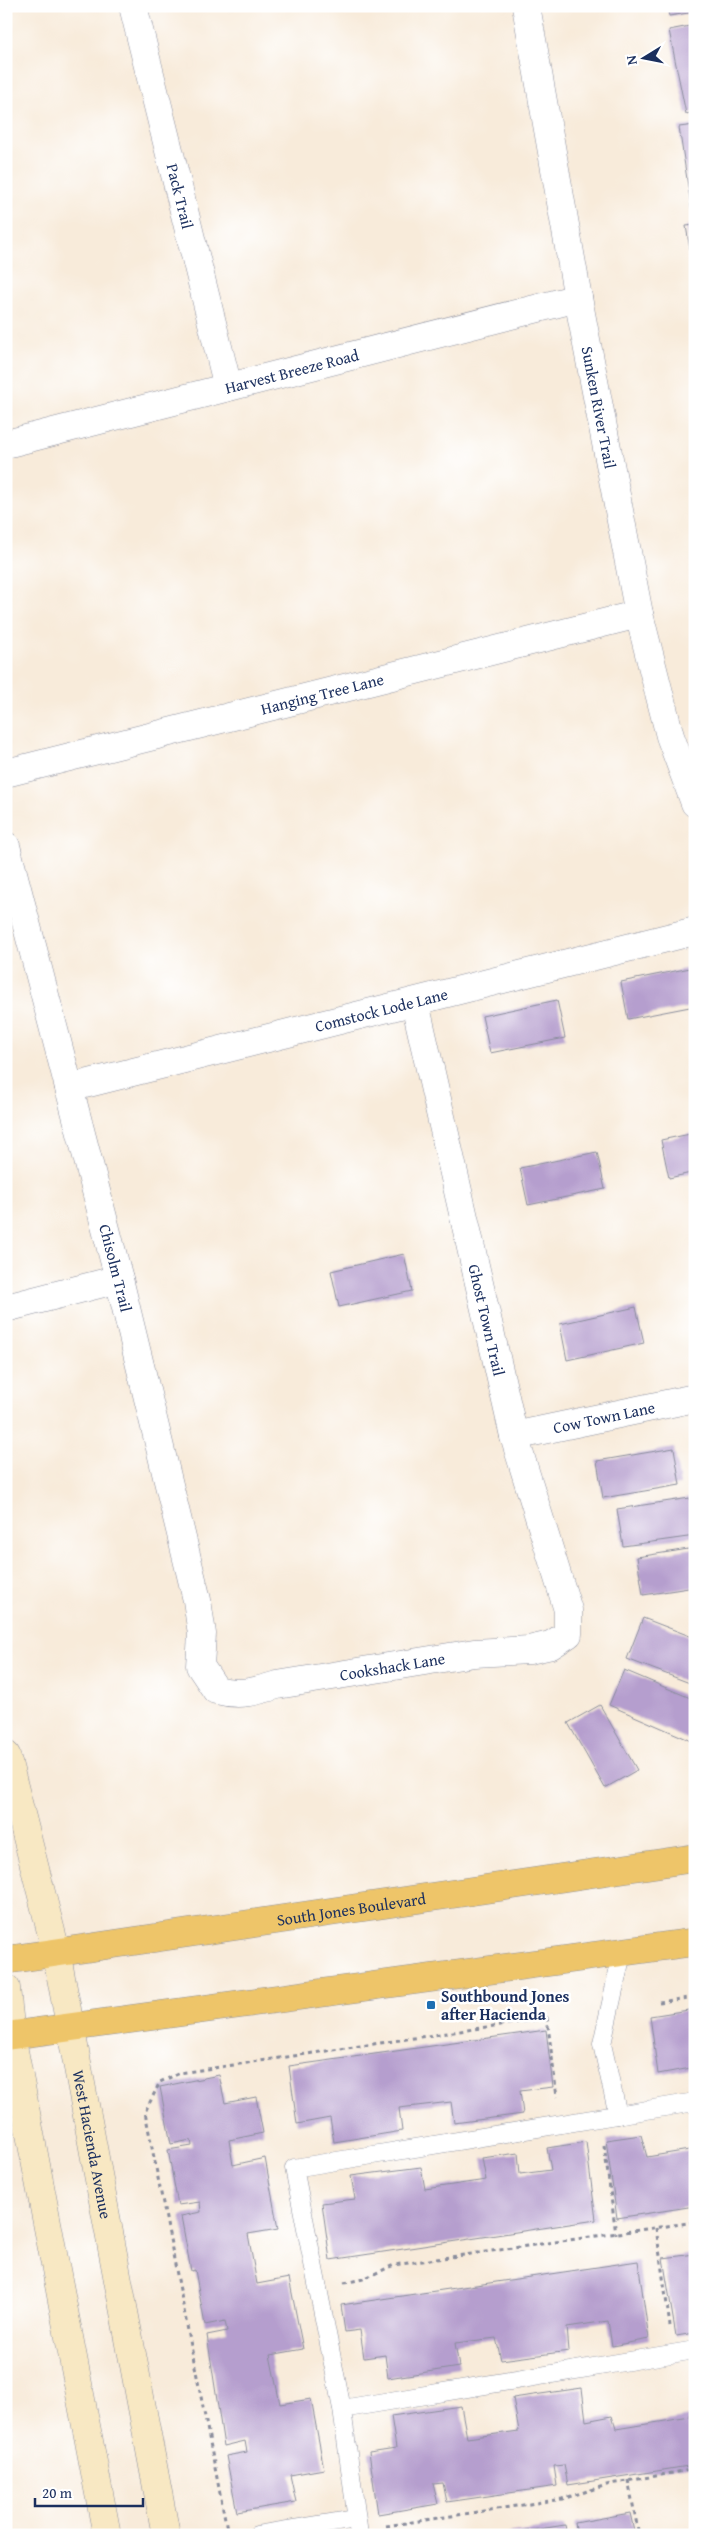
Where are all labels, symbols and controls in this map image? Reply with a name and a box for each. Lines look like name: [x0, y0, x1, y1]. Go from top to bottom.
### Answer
north arrow: [618, 32, 668, 82]
text: N: [620, 53, 642, 67]
street label: Pack Trail: [161, 161, 200, 232]
street label: Harvest Breeze Road: [222, 342, 362, 400]
street label: Sunken River Trail: [576, 344, 623, 471]
street label: Hanging Tree Lane: [258, 667, 386, 721]
street label: Comstock Lode Lane: [312, 981, 450, 1038]
street label: Chisolm Trail: [93, 1221, 139, 1315]
street label: Ghost Town Trail: [462, 1262, 512, 1379]
street label: Cow Town Lane: [551, 1395, 657, 1439]
street label: Cookshack Lane: [338, 1646, 447, 1687]
street label: South Jones Boulevard: [275, 1886, 428, 1932]
place label: Southbound Jones after Hacienda: [441, 1984, 570, 2026]
marker: Southbound Jones after Hacienda: [425, 1999, 437, 2011]
street label: West Hacienda Avenue: [67, 2068, 118, 2221]
scale bar: [35, 2476, 142, 2508]
text: 20 m: [42, 2482, 73, 2503]

